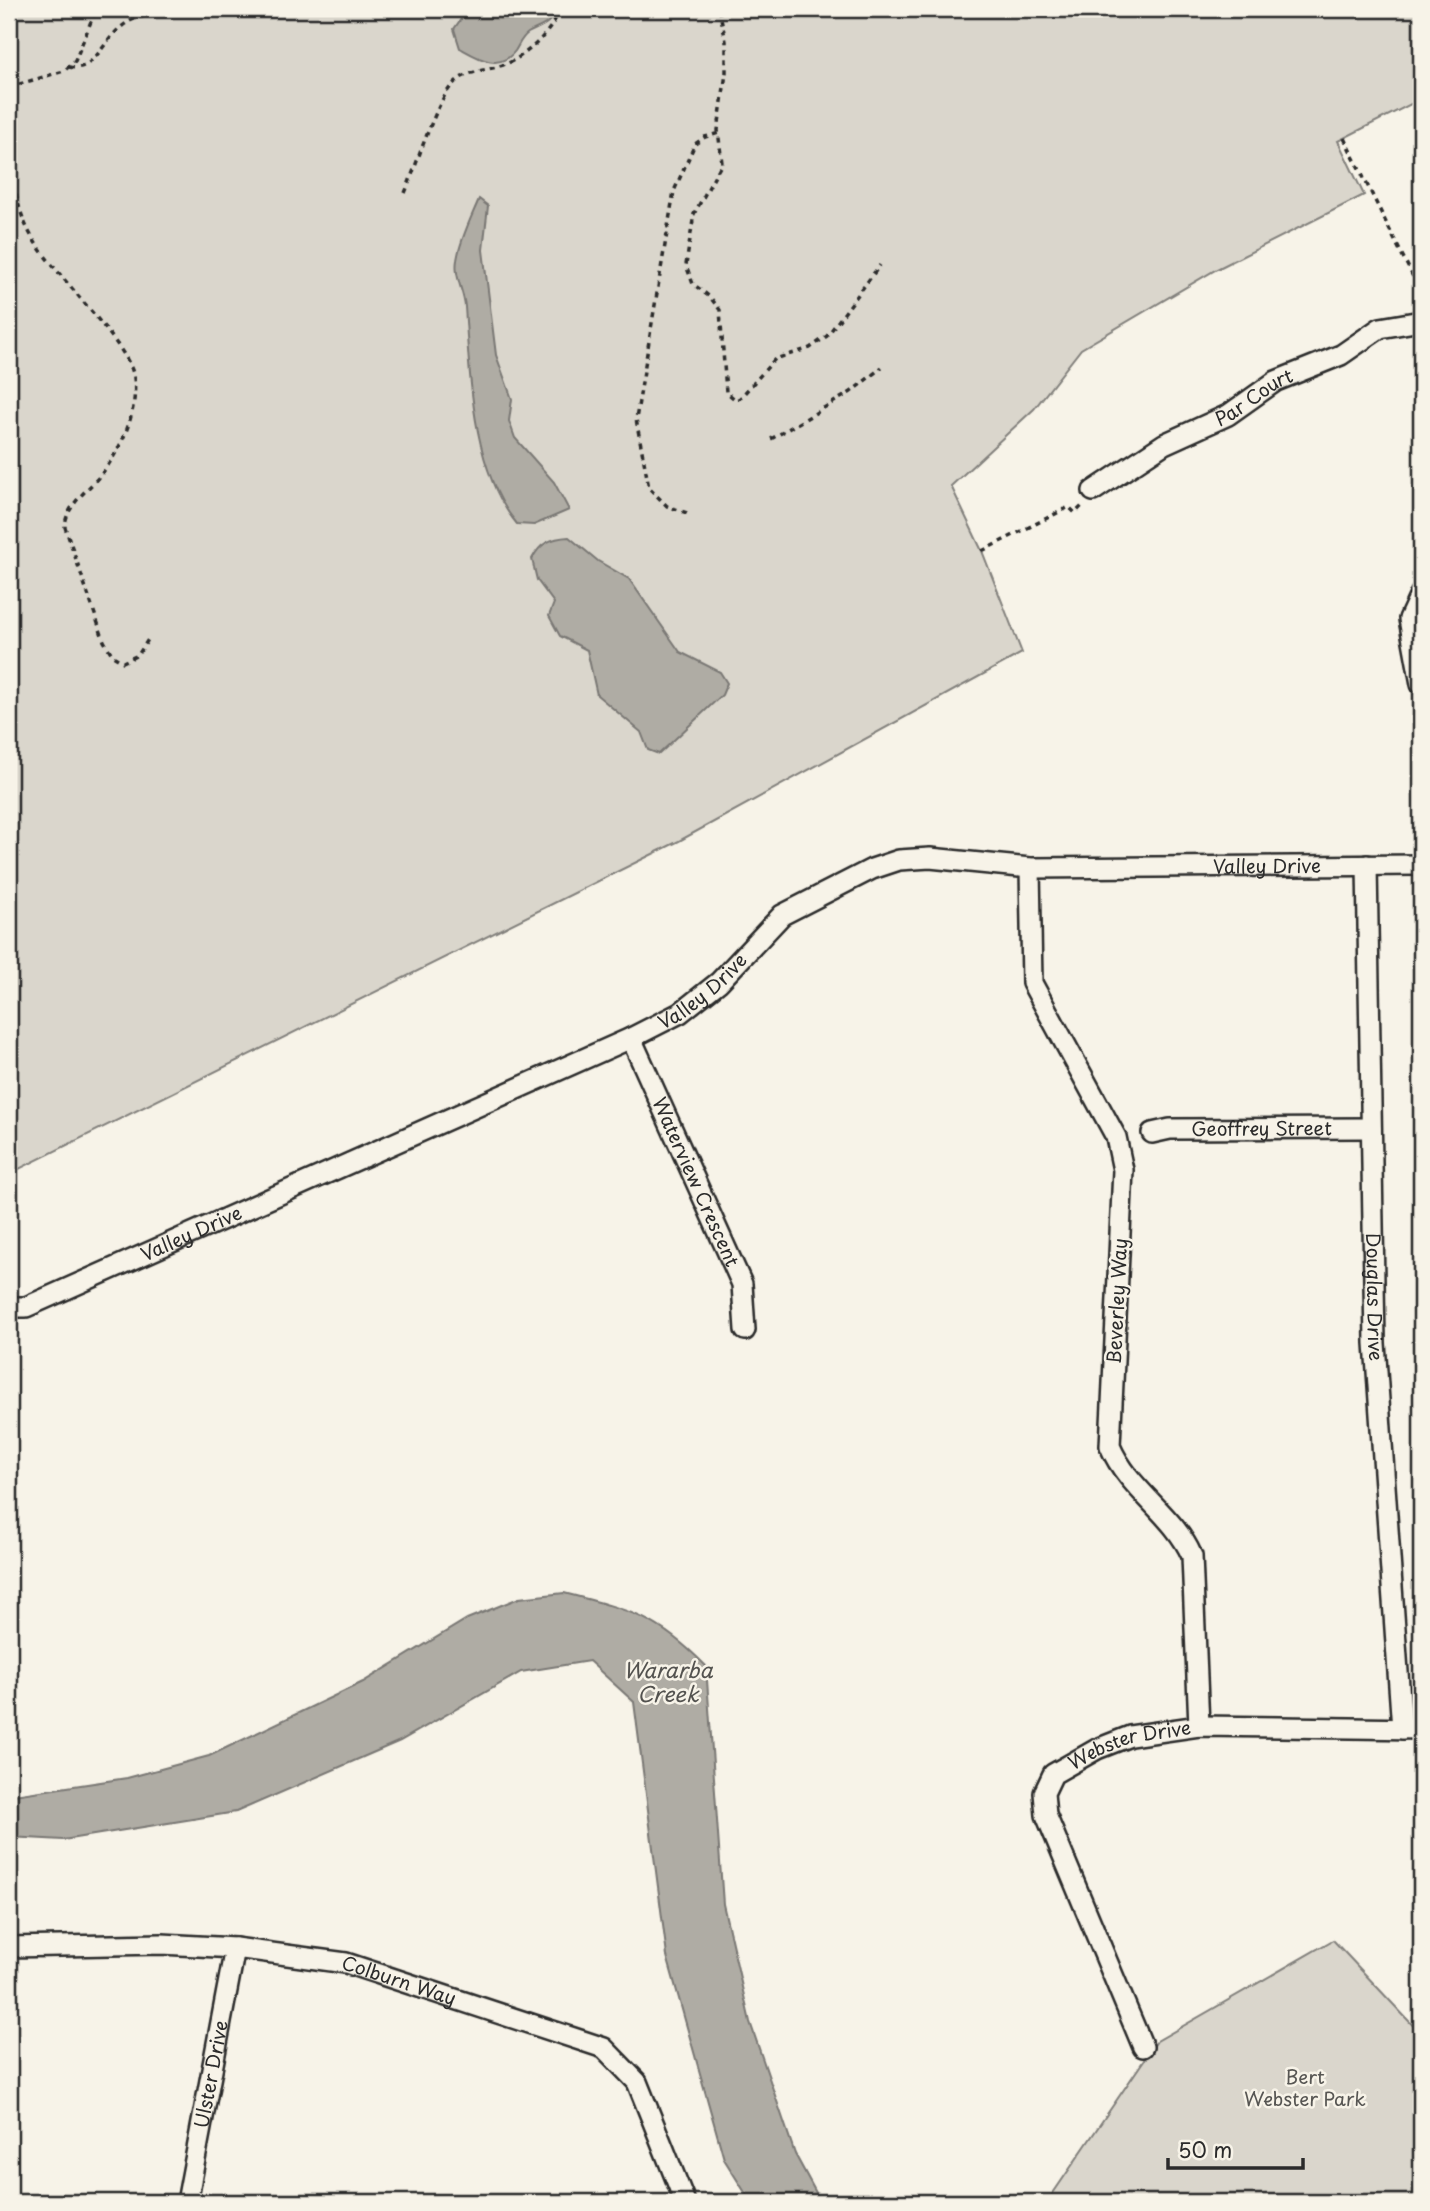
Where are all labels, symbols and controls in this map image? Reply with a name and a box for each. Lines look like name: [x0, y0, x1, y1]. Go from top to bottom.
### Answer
street label: Par Court: [1210, 361, 1297, 432]
street label: Valley Drive: [1213, 851, 1321, 880]
street label: Valley Drive: [653, 946, 753, 1035]
street label: Waterview Crescent: [646, 1092, 747, 1271]
street label: Geoffrey Street: [1191, 1113, 1332, 1142]
street label: Valley Drive: [136, 1198, 246, 1267]
street label: Douglas Drive: [1360, 1233, 1391, 1362]
street label: Beverley Way: [1099, 1237, 1133, 1365]
water label: Wararba Creek: [623, 1653, 713, 1709]
street label: Webster Drive: [1062, 1712, 1193, 1776]
street label: Colburn Way: [338, 1948, 460, 2011]
street label: Ulster Drive: [186, 2018, 234, 2130]
park label: Bert Webster Park: [1244, 2062, 1366, 2112]
scale bar: [1168, 2127, 1302, 2171]
text: 50 m: [1178, 2133, 1232, 2165]

